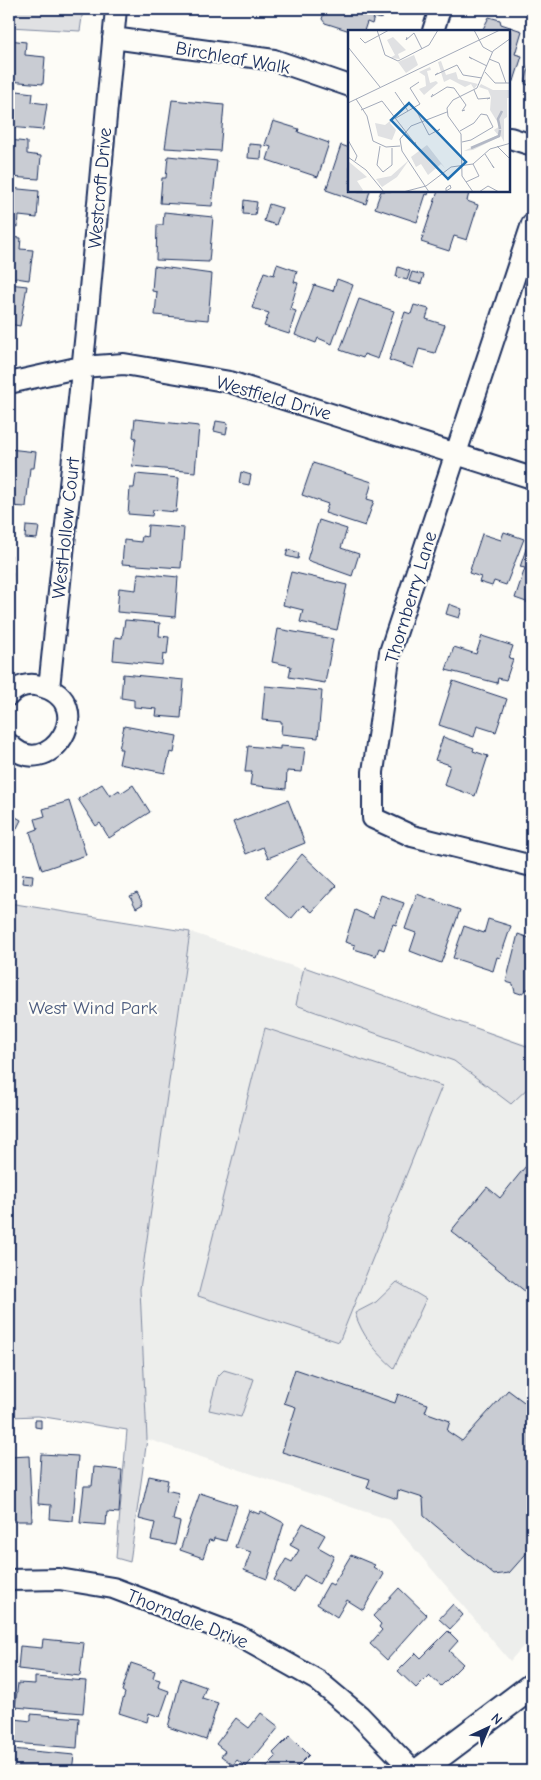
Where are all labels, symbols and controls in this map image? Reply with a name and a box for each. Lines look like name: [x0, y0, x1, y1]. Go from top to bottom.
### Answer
inset map: [348, 30, 511, 192]
street label: Birchleaf Walk: [174, 37, 293, 79]
street label: Westcroft Drive: [84, 126, 116, 250]
street label: Westfield Drive: [214, 371, 334, 425]
street label: WestHollow Court: [48, 456, 84, 600]
street label: Thornberry Lane: [380, 529, 441, 666]
park label: West Wind Park: [29, 997, 158, 1019]
street label: Thorndale Drive: [124, 1585, 252, 1653]
north arrow: [464, 1702, 514, 1752]
text: N: [487, 1710, 506, 1728]

